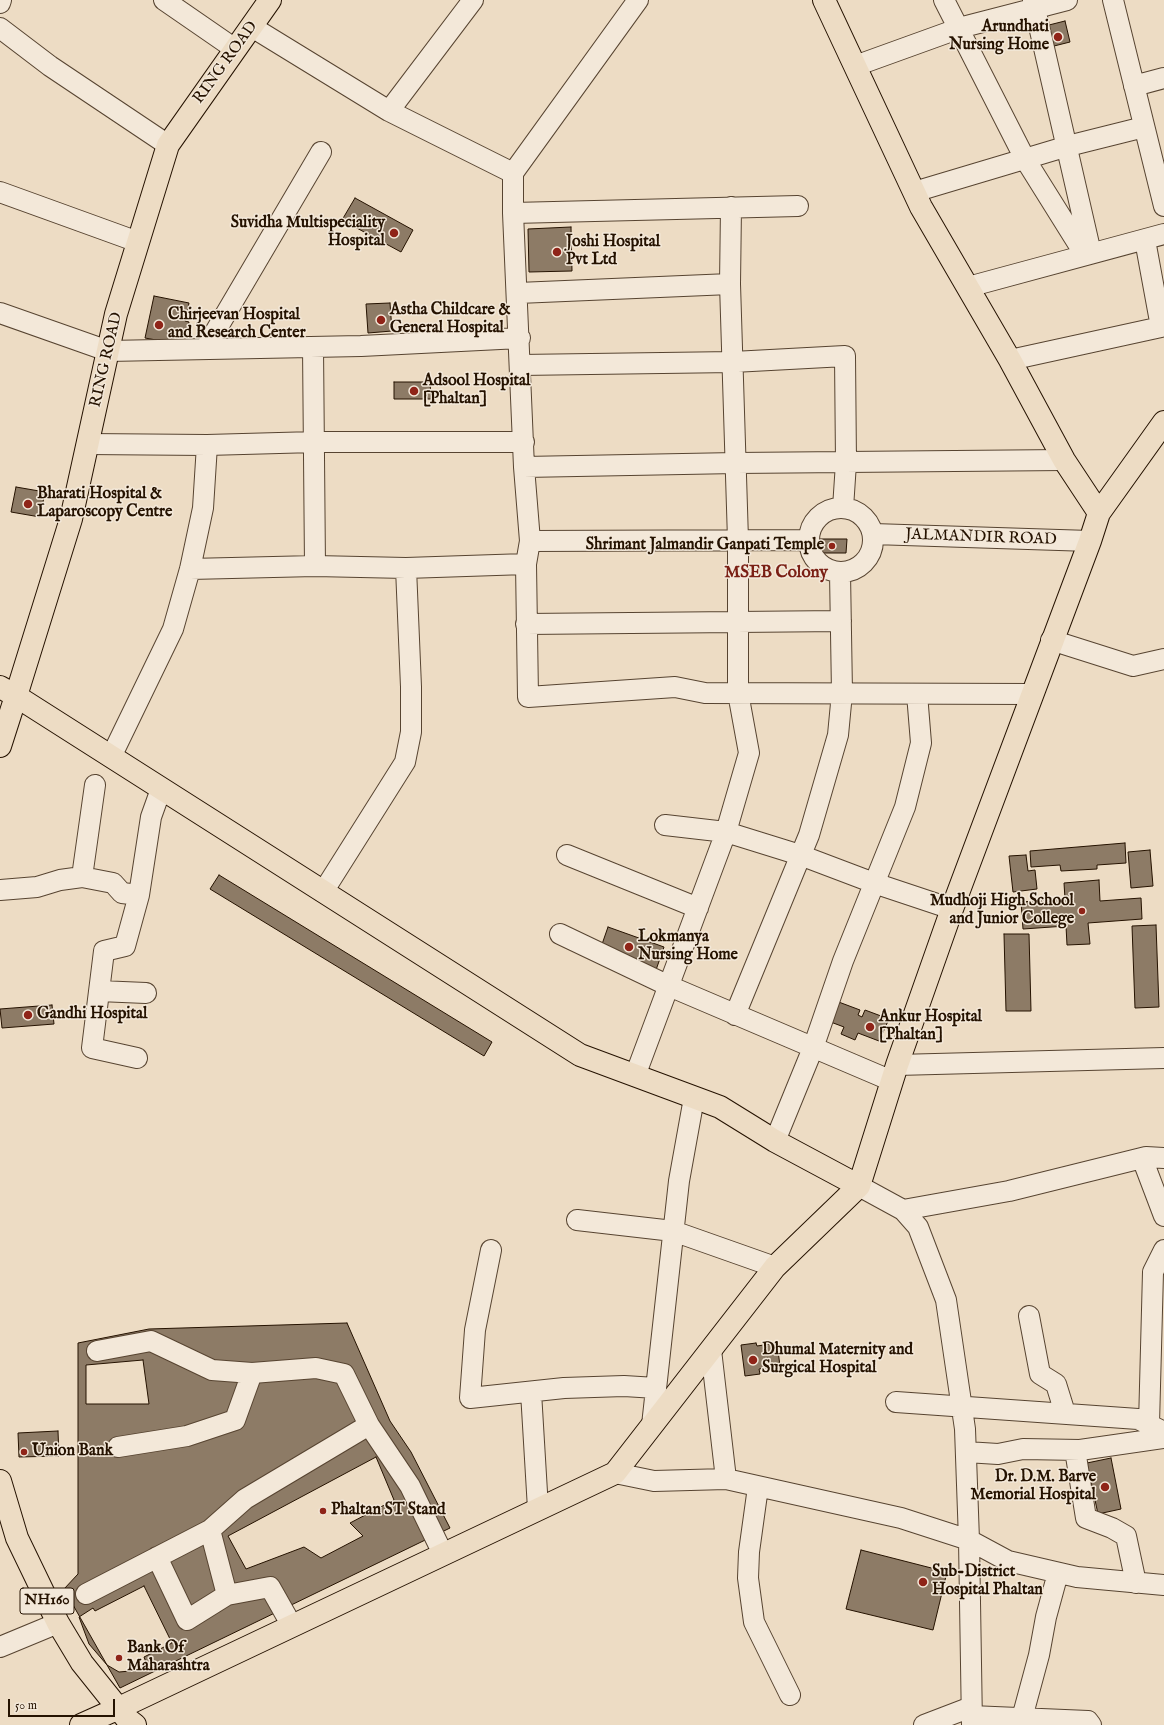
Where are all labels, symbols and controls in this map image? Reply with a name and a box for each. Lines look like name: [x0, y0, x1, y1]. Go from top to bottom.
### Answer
street label: RING ROAD: [190, 18, 262, 108]
place label: Arundhati Nursing Home: [949, 18, 1049, 56]
marker: Arundhati Nursing Home: [1052, 31, 1064, 43]
place label: Suvidha Multispeciality Hospital: [231, 214, 385, 252]
marker: Suvidha Multispeciality Hospital: [388, 227, 400, 239]
place label: Joshi Hospital Pvt Ltd: [566, 233, 660, 271]
marker: Joshi Hospital Pvt Ltd: [551, 246, 563, 258]
place label: Astha Childcare & General Hospital: [390, 301, 510, 339]
place label: Chirjeevan Hospital and Research Center: [168, 306, 306, 344]
street label: RING ROAD: [87, 310, 127, 410]
marker: Astha Childcare & General Hospital: [375, 314, 387, 326]
marker: Chirjeevan Hospital and Research Center: [153, 319, 165, 331]
place label: Adsool Hospital [Phaltan]: [423, 372, 530, 410]
marker: Adsool Hospital [Phaltan]: [408, 385, 420, 397]
place label: Bharati Hospital & Laparoscopy Centre: [37, 485, 172, 523]
marker: Bharati Hospital & Laparoscopy Centre: [22, 498, 34, 510]
street label: JALMANDIR ROAD: [905, 526, 1057, 550]
place label: Shrimant Jalmandir Ganpati Temple: [586, 536, 824, 556]
marker: Shrimant Jalmandir Ganpati Temple: [827, 541, 837, 551]
district label: MSEB Colony: [724, 564, 828, 584]
place label: Mudhoji High School and Junior College: [930, 892, 1074, 930]
marker: Mudhoji High School and Junior College: [1077, 906, 1087, 916]
place label: Lokmanya Nursing Home: [638, 928, 738, 966]
marker: Lokmanya Nursing Home: [623, 941, 635, 953]
place label: Gandhi Hospital: [37, 1005, 147, 1025]
place label: Ankur Hospital [Phaltan]: [879, 1008, 982, 1046]
marker: Gandhi Hospital: [22, 1009, 34, 1021]
marker: Ankur Hospital [Phaltan]: [864, 1021, 876, 1033]
place label: Dhumal Maternity and Surgical Hospital: [762, 1341, 913, 1379]
marker: Dhumal Maternity and Surgical Hospital: [747, 1354, 759, 1366]
place label: Union Bank: [32, 1442, 113, 1462]
marker: Union Bank: [19, 1447, 29, 1457]
place label: Dr. D.M. Barve Memorial Hospital: [971, 1468, 1096, 1506]
marker: Dr. D.M. Barve Memorial Hospital: [1099, 1481, 1111, 1493]
place label: Phaltan ST Stand: [331, 1501, 445, 1521]
marker: Phaltan ST Stand: [318, 1506, 328, 1516]
place label: Sub-District Hospital Phaltan: [932, 1563, 1043, 1601]
marker: Sub-District Hospital Phaltan: [917, 1576, 929, 1588]
road number: NH160: [20, 1588, 74, 1614]
place label: Bank Of Maharashtra: [127, 1639, 210, 1677]
marker: Bank Of Maharashtra: [114, 1653, 124, 1663]
scale bar: [10, 1691, 117, 1717]
text: 50 m: [15, 1698, 37, 1713]

